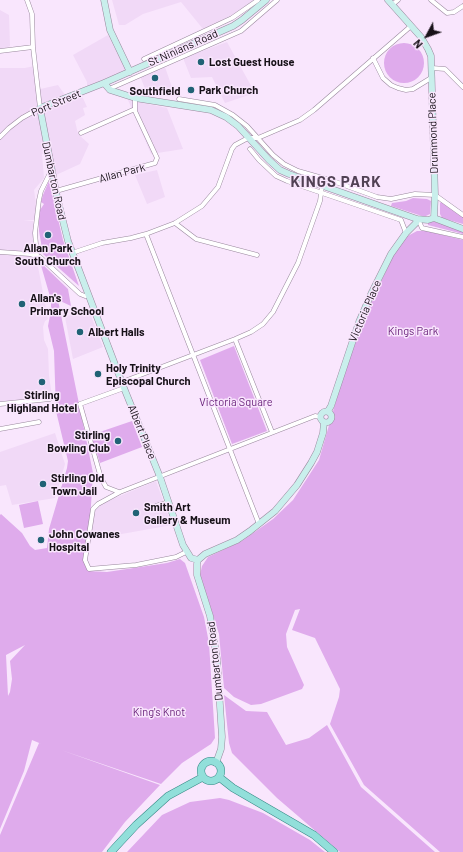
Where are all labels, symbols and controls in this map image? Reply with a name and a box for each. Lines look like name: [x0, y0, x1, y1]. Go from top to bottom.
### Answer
north arrow: [407, 16, 447, 56]
street label: St Ninians Road: [146, 27, 220, 69]
text: N: [410, 37, 425, 51]
place label: Lost Guest House: [209, 55, 294, 69]
marker: Lost Guest House: [196, 57, 206, 67]
marker: Southfield: [150, 73, 160, 83]
place label: Park Church: [199, 83, 258, 97]
place label: Southfield: [130, 84, 180, 98]
marker: Park Church: [186, 85, 196, 95]
street label: Port Street: [29, 87, 83, 119]
street label: Drummond Place: [425, 92, 441, 174]
street label: Dumbarton Road: [39, 141, 69, 221]
street label: Allan Park: [98, 161, 146, 185]
district label: KINGS PARK: [290, 173, 382, 191]
marker: Allan Park South Church: [43, 230, 53, 240]
place label: Allan Park South Church: [15, 241, 81, 267]
street label: Victoria Place: [346, 278, 384, 344]
place label: Allan's Primary School: [30, 291, 104, 317]
marker: Allan's Primary School: [17, 299, 27, 309]
park label: Kings Park: [388, 324, 438, 338]
place label: Albert Halls: [88, 325, 145, 339]
marker: Albert Halls: [75, 327, 85, 337]
place label: Holy Trinity Episcopal Church: [106, 361, 191, 387]
marker: Holy Trinity Episcopal Church: [93, 369, 103, 379]
marker: Stirling Highland Hotel: [37, 377, 47, 387]
place label: Stirling Highland Hotel: [7, 388, 77, 414]
park label: Victoria Square: [199, 395, 273, 409]
street label: Albert Place: [125, 403, 159, 461]
place label: Stirling Bowling Club: [47, 428, 110, 454]
marker: Stirling Bowling Club: [113, 436, 123, 446]
place label: Stirling Old Town Jail: [51, 471, 104, 497]
marker: Stirling Old Town Jail: [38, 479, 48, 489]
place label: Smith Art Gallery & Museum: [144, 500, 230, 526]
marker: Smith Art Gallery & Museum: [131, 508, 141, 518]
place label: John Cowanes Hospital: [49, 527, 120, 553]
marker: John Cowanes Hospital: [36, 535, 46, 545]
street label: Dumbarton Road: [204, 621, 226, 701]
park label: King's Knot: [133, 705, 185, 719]

